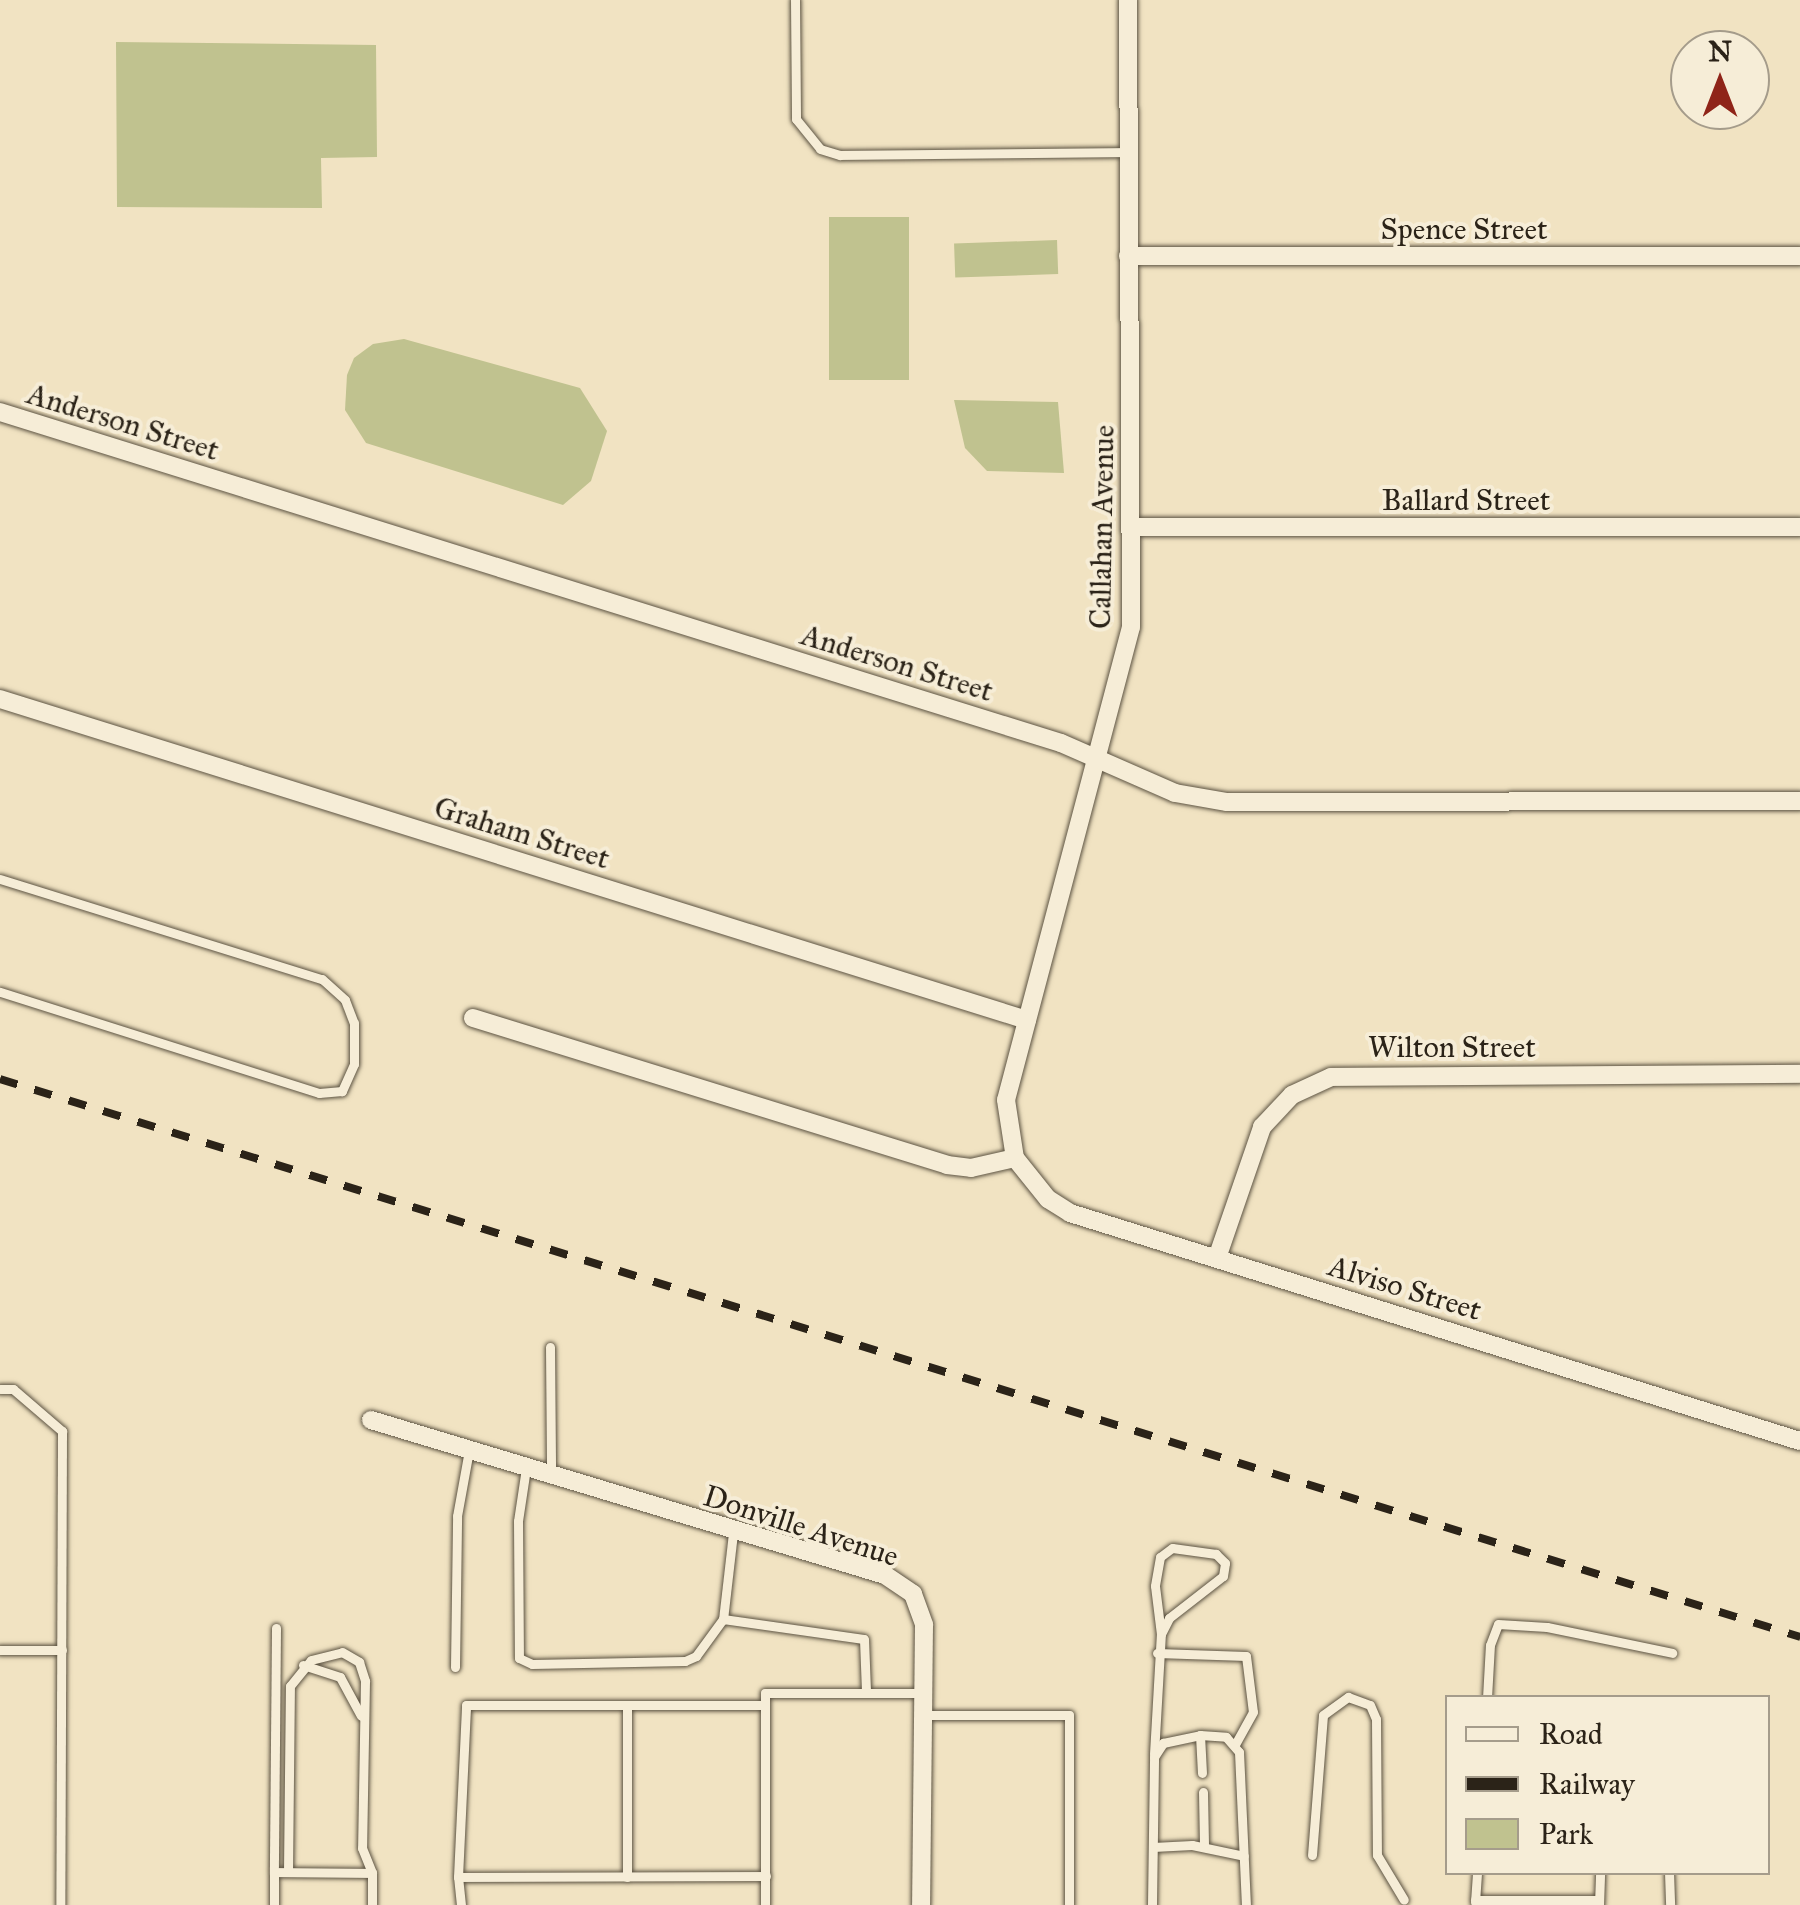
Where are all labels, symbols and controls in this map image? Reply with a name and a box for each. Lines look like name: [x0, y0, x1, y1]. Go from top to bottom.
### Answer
north arrow: [1670, 30, 1770, 130]
text: N: [1708, 34, 1732, 69]
street label: Spence Street: [1380, 211, 1548, 247]
street label: Anderson Street: [23, 376, 223, 468]
street label: Callahan Avenue: [1082, 425, 1122, 629]
street label: Ballard Street: [1382, 482, 1550, 518]
street label: Anderson Street: [797, 617, 997, 709]
street label: Graham Street: [430, 789, 614, 877]
street label: Wilton Street: [1368, 1029, 1536, 1065]
street label: Alviso Street: [1324, 1248, 1486, 1328]
street label: Donville Avenue: [699, 1478, 903, 1574]
legend: [1445, 1695, 1770, 1875]
text: Road: [1539, 1716, 1603, 1752]
text: Railway: [1539, 1766, 1635, 1802]
text: Park: [1539, 1816, 1593, 1852]

